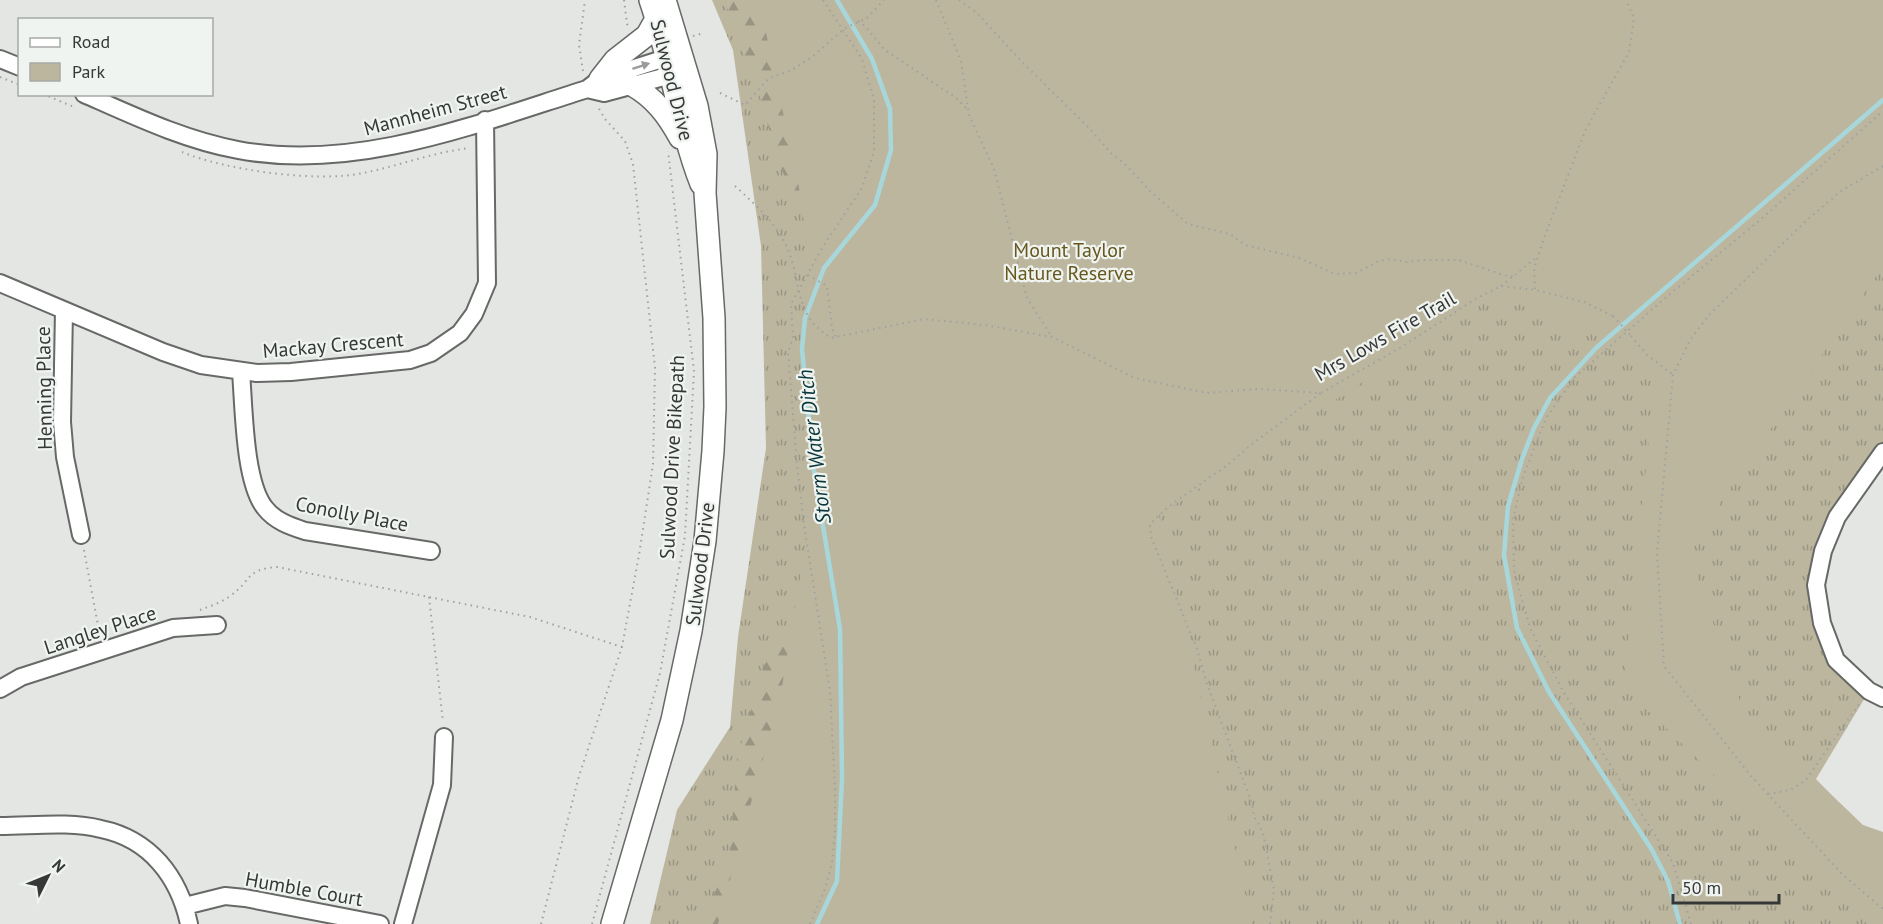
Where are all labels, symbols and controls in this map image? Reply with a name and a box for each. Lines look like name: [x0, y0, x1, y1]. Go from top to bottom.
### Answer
street label: Sulwood Drive: [644, 17, 700, 143]
legend: [18, 18, 213, 96]
text: Road: [72, 30, 110, 53]
text: Park: [72, 60, 105, 83]
one-way arrow: [632, 60, 650, 70]
street label: Mannheim Street: [361, 78, 509, 142]
park label: Mount Taylor Nature Reserve: [1004, 237, 1134, 286]
street label: Mrs Lows Fire Trail: [1310, 285, 1460, 387]
street label: Henning Place: [30, 326, 58, 450]
street label: Mackay Crescent: [262, 326, 405, 364]
street label: Sulwood Drive Bikepath: [654, 354, 690, 560]
water label: Storm Water Ditch: [791, 368, 837, 526]
street label: Conolly Place: [293, 490, 411, 538]
street label: Sulwood Drive: [680, 501, 720, 627]
street label: Langley Place: [40, 600, 160, 660]
north arrow: [18, 846, 78, 906]
text: N: [48, 855, 70, 876]
street label: Humble Court: [243, 866, 365, 912]
scale bar: [1673, 867, 1780, 905]
text: 50 m: [1682, 876, 1721, 899]

